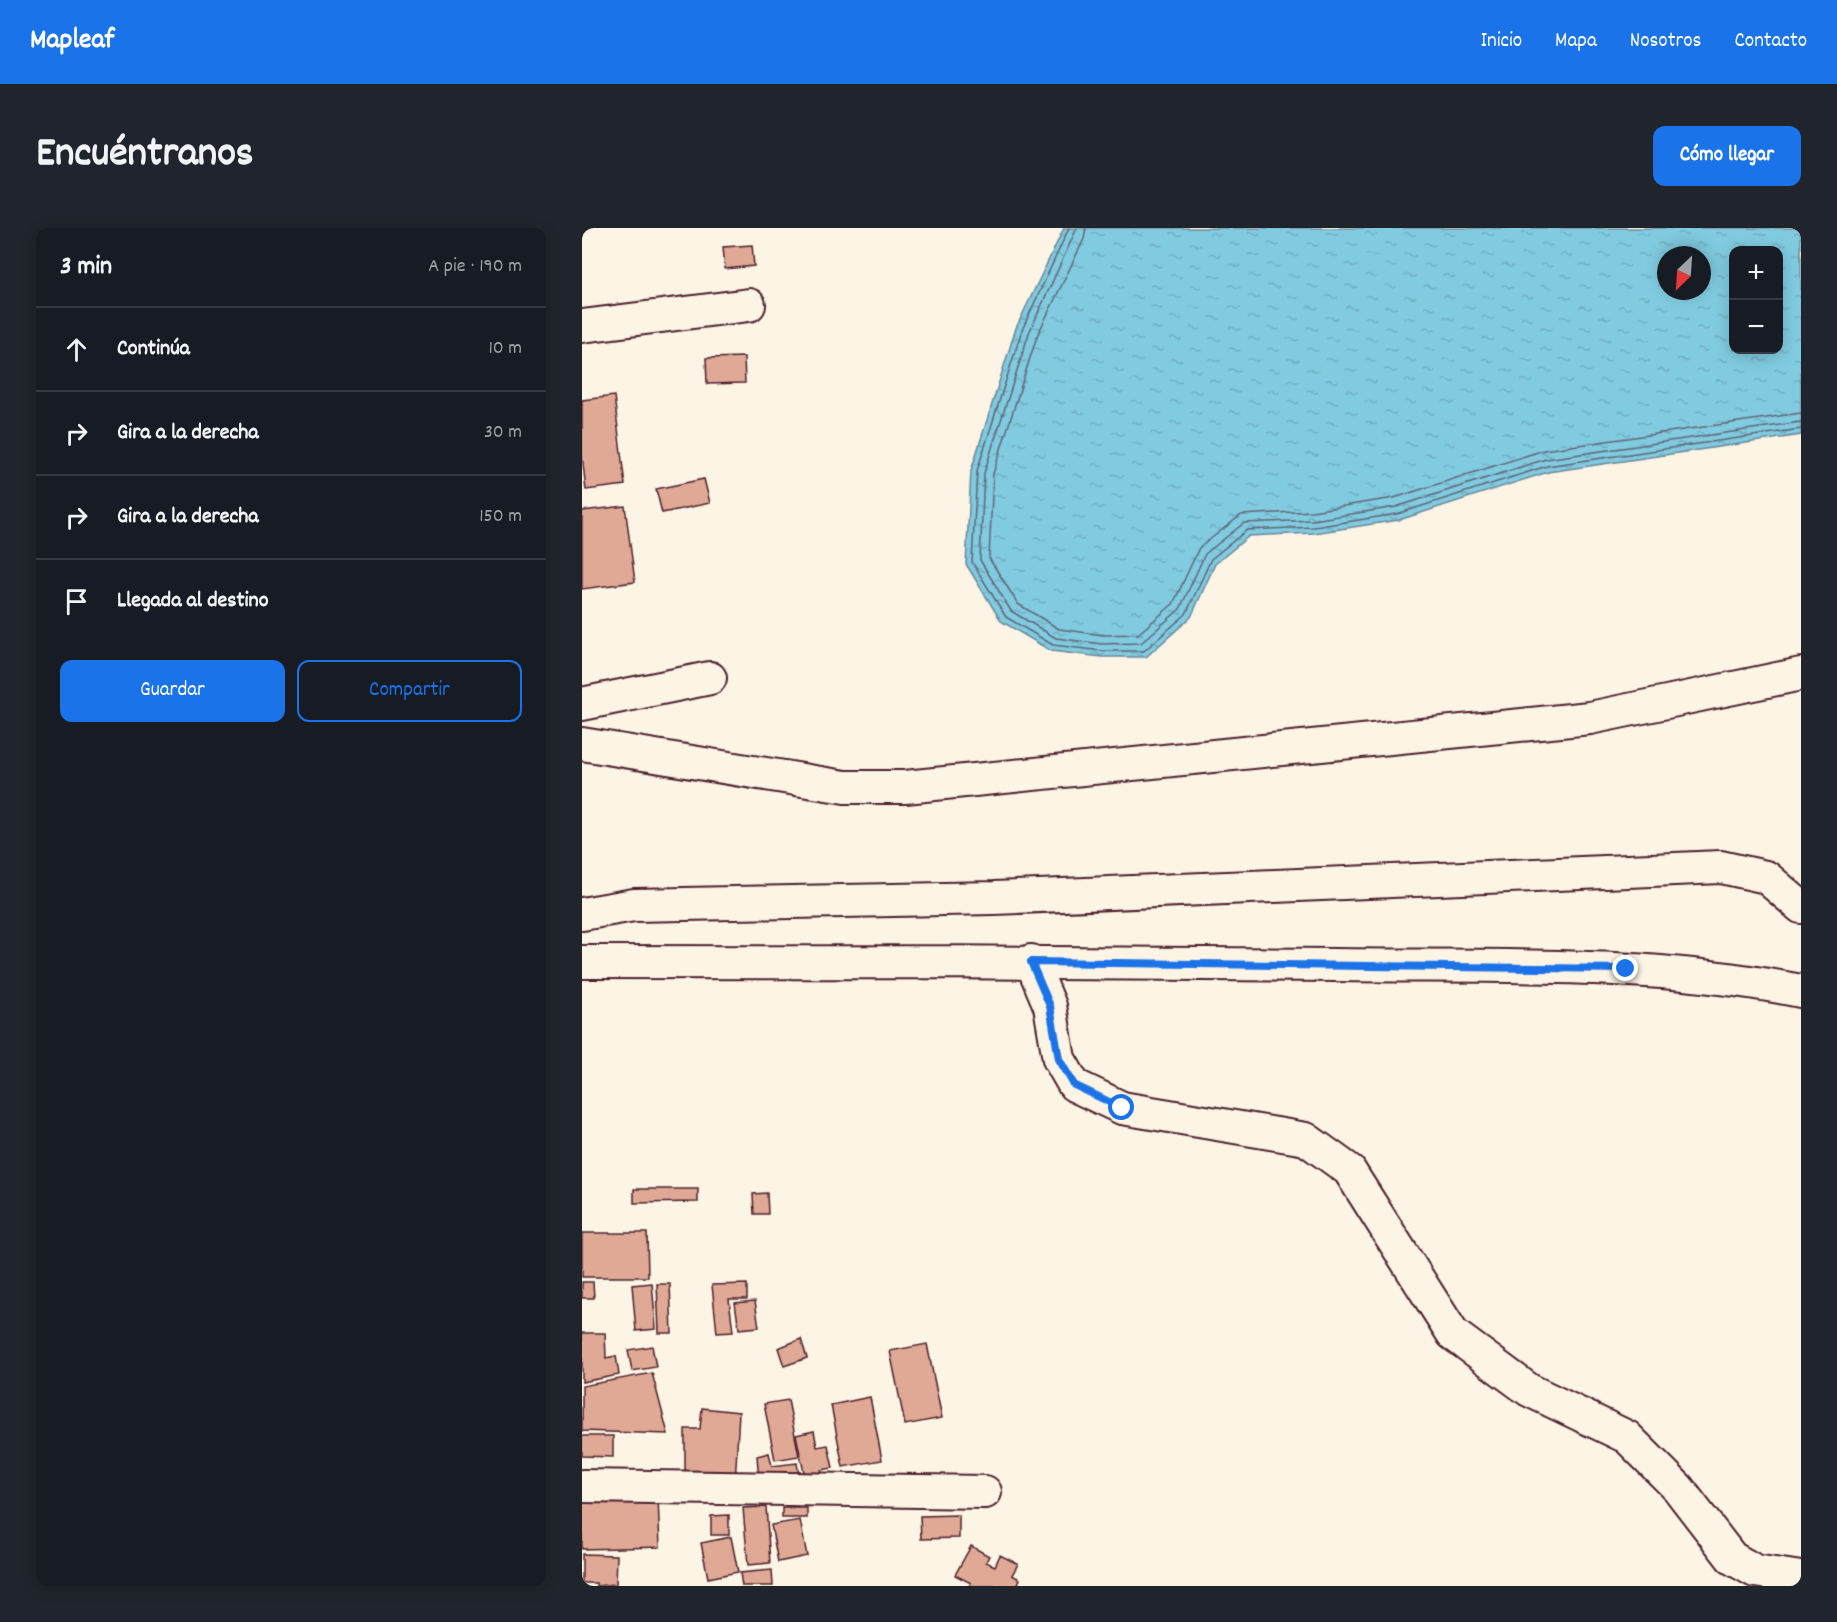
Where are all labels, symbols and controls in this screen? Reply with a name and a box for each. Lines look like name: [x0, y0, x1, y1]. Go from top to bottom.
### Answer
text: Mapleaf: [30, 22, 114, 62]
text: Inicio: [1480, 27, 1522, 57]
text: Mapa: [1555, 27, 1597, 57]
text: Nosotros: [1630, 27, 1701, 57]
text: Contacto: [1734, 27, 1807, 57]
text: Encuéntranos: [36, 126, 254, 186]
button: Cómo llegar: [1653, 126, 1801, 186]
north arrow: [1657, 246, 1711, 300]
map controls: [1729, 246, 1783, 354]
button: +: [1729, 246, 1783, 300]
text: 3 min: [60, 249, 112, 286]
text: A pie · 190 m: [428, 253, 522, 281]
button: −: [1729, 300, 1783, 354]
icon: ahead: [60, 333, 93, 366]
text: Continúa: [117, 334, 190, 365]
text: 10 m: [488, 335, 522, 363]
icon: right: [60, 417, 93, 450]
text: Gira a la derecha: [117, 418, 259, 449]
text: 30 m: [484, 419, 522, 447]
icon: right: [60, 501, 93, 534]
text: Gira a la derecha: [117, 502, 259, 533]
text: 150 m: [479, 503, 522, 531]
icon: arrive: [60, 585, 93, 618]
text: Llegada al destino: [117, 586, 269, 617]
button: Guardar: [60, 660, 285, 722]
button: Compartir: [297, 660, 522, 722]
route end: [1612, 955, 1638, 981]
route start: [1108, 1094, 1134, 1120]

